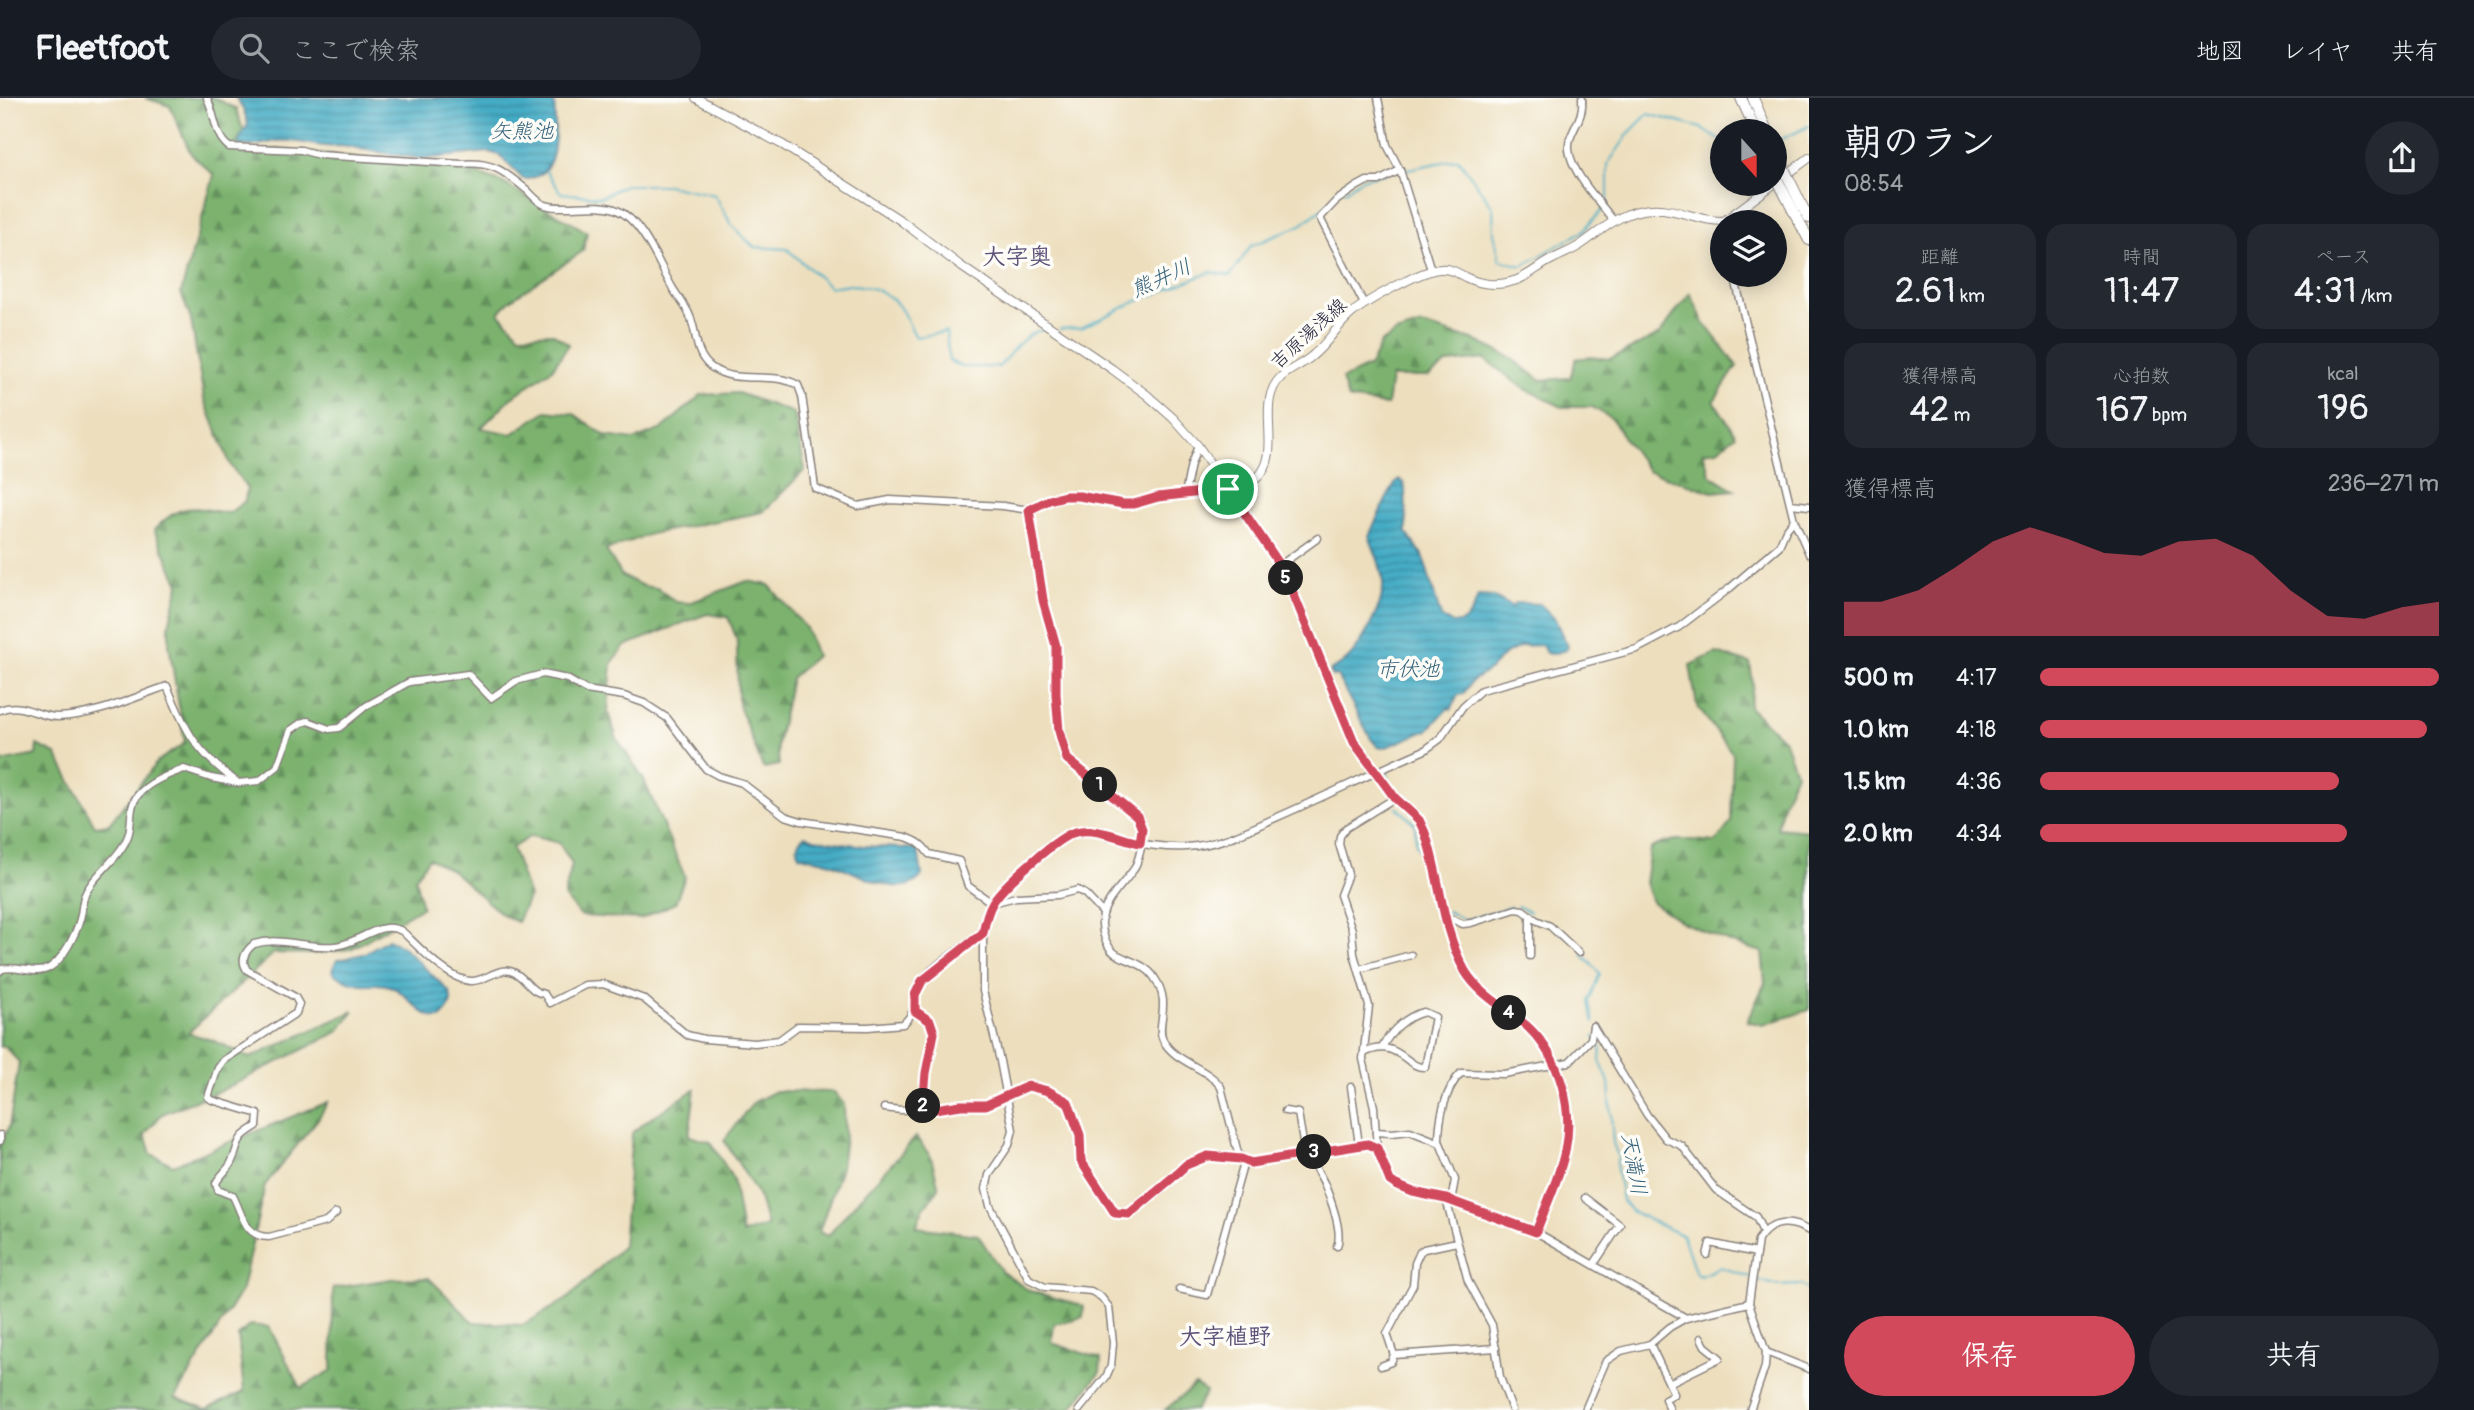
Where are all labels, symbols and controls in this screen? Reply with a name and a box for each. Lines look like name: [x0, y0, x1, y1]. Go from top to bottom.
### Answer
search box: [211, 17, 701, 80]
text: Fleetfoot: [35, 28, 169, 69]
icon: search: [235, 29, 273, 67]
text: ここで検索: [291, 35, 421, 67]
text: 地図: [2196, 37, 2244, 66]
text: レイヤ: [2282, 37, 2353, 66]
text: 共有: [2391, 37, 2439, 66]
water label: 矢熊池: [491, 118, 554, 145]
north arrow: [1710, 119, 1787, 196]
map controls: [1710, 119, 1787, 287]
text: 朝のラン: [1844, 119, 1996, 167]
button: share: [2365, 121, 2439, 195]
text: 08:54: [1844, 169, 1903, 198]
button: layers: [1710, 210, 1787, 287]
district label: 大字奥: [983, 242, 1052, 271]
text: 距離: [1921, 245, 1959, 269]
text: 時間: [2122, 245, 2161, 269]
text: ペース: [2315, 245, 2371, 269]
water label: 熊井川: [1127, 253, 1195, 304]
text: 2.61: [1895, 269, 1956, 313]
text: 11:47: [2104, 269, 2179, 313]
text: 4:31: [2294, 269, 2357, 313]
text: km: [1956, 284, 1985, 308]
text: /km: [2357, 284, 2392, 308]
street label: 吉原湯浅線: [1265, 293, 1352, 374]
text: kcal: [2328, 362, 2359, 386]
text: 獲得標高: [1902, 364, 1978, 388]
text: 心拍数: [2113, 364, 2170, 388]
text: 196: [2317, 386, 2369, 430]
text: 42: [1909, 388, 1949, 432]
text: 167: [2096, 388, 2148, 432]
text: m: [1949, 403, 1970, 427]
text: bpm: [2148, 403, 2187, 427]
pin: [1198, 459, 1258, 519]
text: 236–271 m: [2328, 469, 2439, 498]
icon: arrive: [1209, 470, 1247, 508]
text: 獲得標高: [1844, 474, 1936, 503]
pin: 5: [1268, 560, 1304, 596]
text: 5: [1280, 565, 1291, 589]
water label: 市伏池: [1377, 656, 1440, 683]
text: 500 m: [1844, 663, 1913, 692]
text: 4:17: [1956, 663, 1997, 692]
text: 1.0 km: [1844, 715, 1909, 744]
text: 4:18: [1956, 715, 1996, 744]
text: 1.5 km: [1844, 767, 1906, 796]
text: 4:36: [1956, 767, 2002, 796]
pin: 1: [1082, 768, 1118, 802]
text: 1: [1096, 772, 1103, 796]
text: 2.0 km: [1844, 819, 1913, 848]
text: 4:34: [1956, 819, 2002, 848]
pin: 4: [1492, 996, 1526, 1030]
text: 4: [1503, 1000, 1514, 1024]
pin: 2: [906, 1088, 940, 1124]
text: 2: [917, 1093, 928, 1117]
water label: 天満川: [1615, 1131, 1652, 1197]
pin: 3: [1296, 1134, 1332, 1170]
text: 3: [1308, 1139, 1319, 1163]
button: 保存: [1844, 1316, 2135, 1396]
button: 共有: [2149, 1316, 2439, 1396]
district label: 大字植野: [1179, 1322, 1271, 1351]

